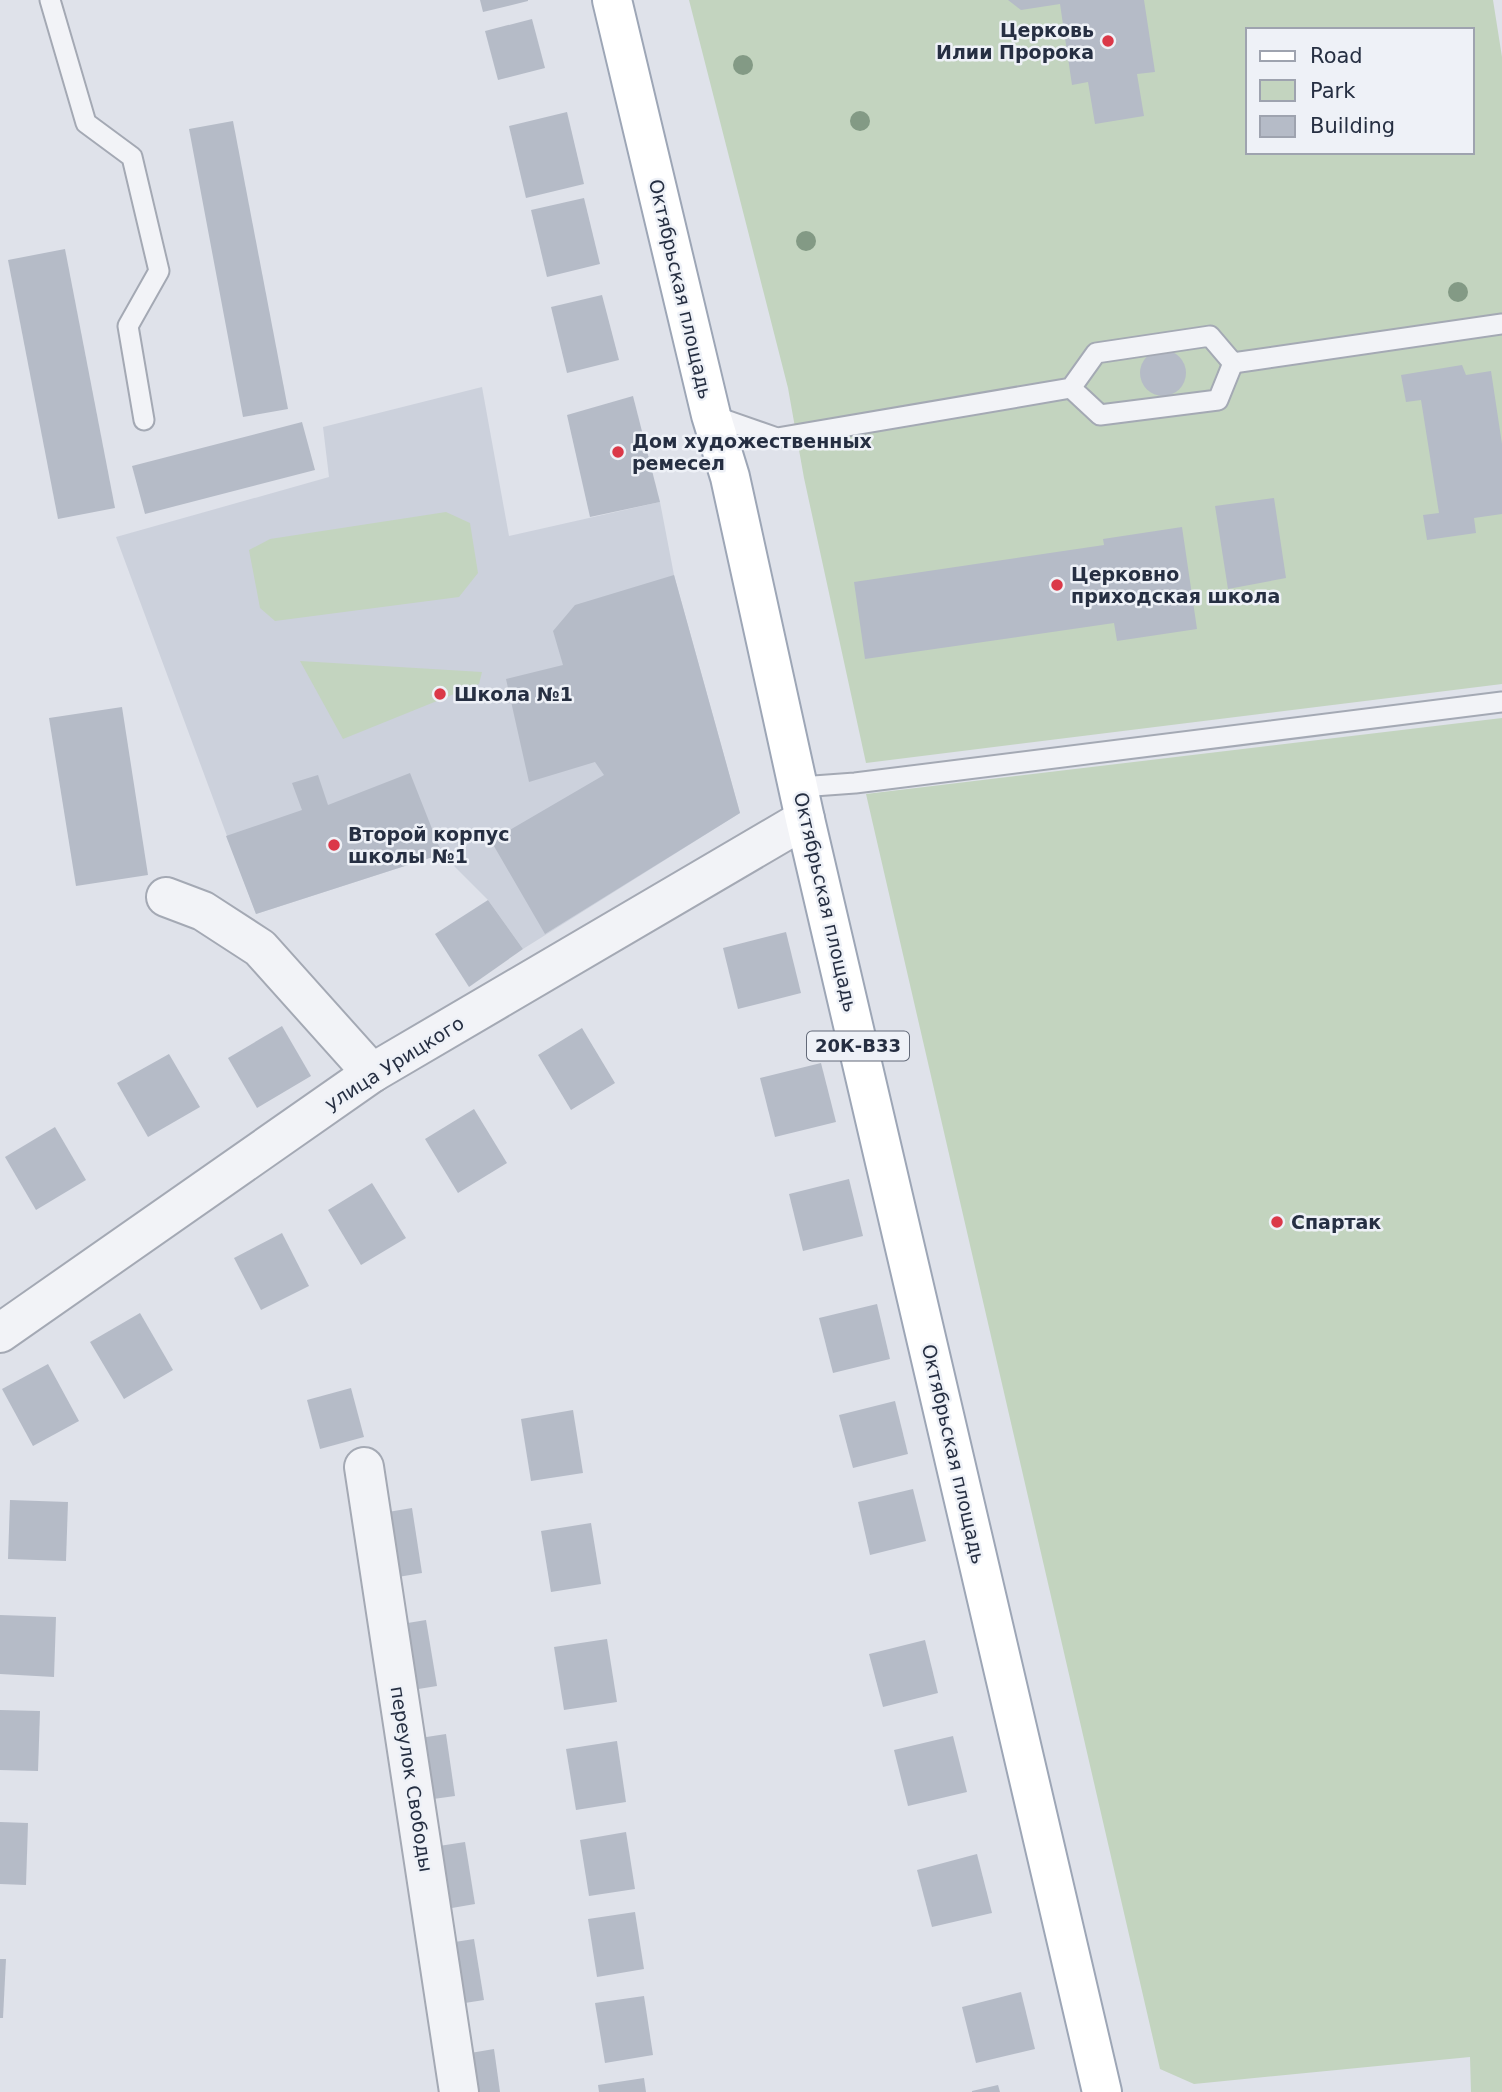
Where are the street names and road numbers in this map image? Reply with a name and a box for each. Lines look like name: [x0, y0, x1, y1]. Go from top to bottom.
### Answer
street label: Октябрьская площадь: [645, 177, 717, 401]
street label: Октябрьская площадь: [790, 790, 862, 1014]
street label: улица Урицкого: [320, 1011, 468, 1115]
road number: 20К-В33: [807, 1031, 909, 1060]
street label: Октябрьская площадь: [918, 1342, 990, 1566]
street label: переулок Свободы: [386, 1684, 438, 1874]

